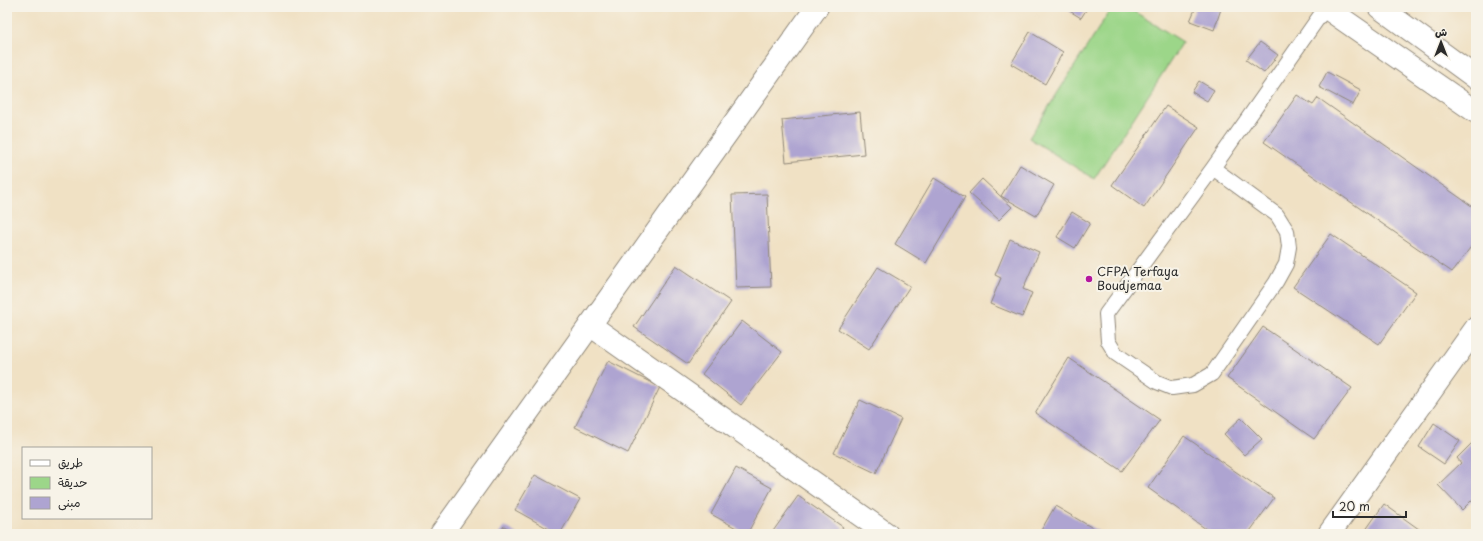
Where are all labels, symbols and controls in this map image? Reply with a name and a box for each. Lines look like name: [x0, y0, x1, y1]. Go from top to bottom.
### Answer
north arrow: [1421, 22, 1461, 62]
text: ش: [1435, 23, 1447, 40]
place label: CFPA Terfaya Boudjemaa: [1097, 262, 1179, 294]
marker: CFPA Terfaya Boudjemaa: [1084, 274, 1094, 284]
legend: [22, 447, 152, 519]
text: طريق: [58, 453, 83, 471]
text: حديقة: [58, 473, 87, 491]
text: مبنى: [58, 493, 81, 511]
scale bar: [1333, 493, 1406, 519]
text: 20 m: [1339, 497, 1370, 515]

